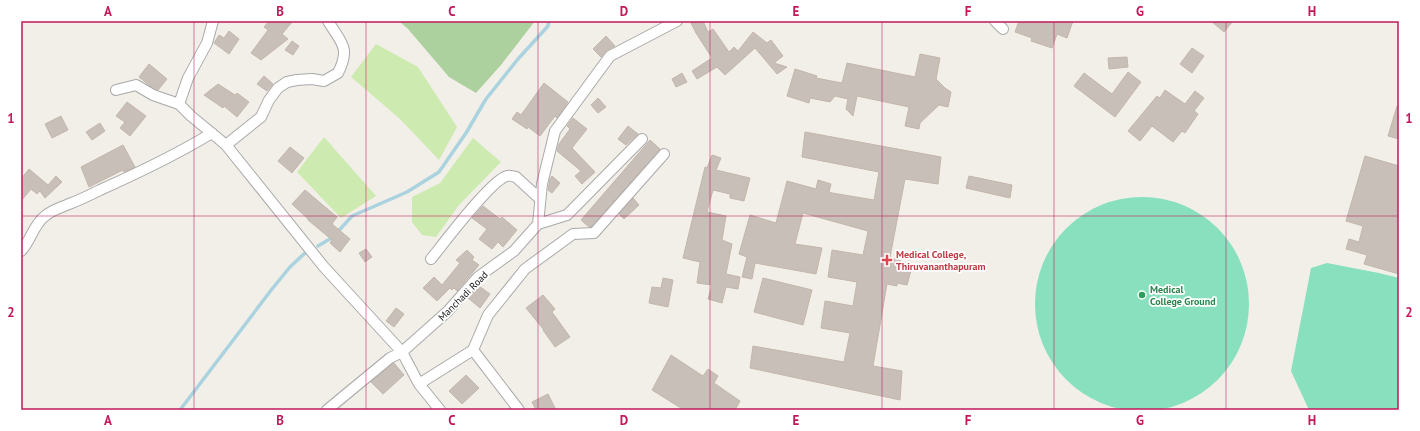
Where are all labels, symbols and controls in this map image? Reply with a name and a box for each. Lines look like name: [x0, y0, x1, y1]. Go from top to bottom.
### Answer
text: A: [104, 3, 112, 20]
text: B: [276, 3, 284, 20]
text: C: [448, 3, 456, 20]
text: D: [620, 3, 628, 20]
text: E: [793, 3, 800, 20]
text: F: [965, 3, 972, 20]
text: G: [1136, 3, 1144, 20]
text: H: [1308, 3, 1316, 20]
text: 1: [7, 110, 15, 127]
text: 1: [1405, 110, 1413, 127]
place label: Medical College, Thiruvananthapuram: [896, 248, 986, 273]
marker: Medical College, Thiruvananthapuram: [881, 254, 893, 266]
street label: Manchadi Road: [435, 268, 491, 324]
place label: Medical College Ground: [1150, 283, 1216, 308]
marker: Medical College Ground: [1137, 290, 1147, 300]
text: 2: [7, 304, 15, 321]
text: 2: [1405, 304, 1413, 321]
text: A: [104, 412, 112, 429]
text: B: [276, 412, 284, 429]
text: C: [448, 412, 456, 429]
text: D: [620, 412, 628, 429]
text: E: [793, 412, 800, 429]
text: F: [965, 412, 972, 429]
text: G: [1136, 412, 1144, 429]
text: H: [1308, 412, 1316, 429]

